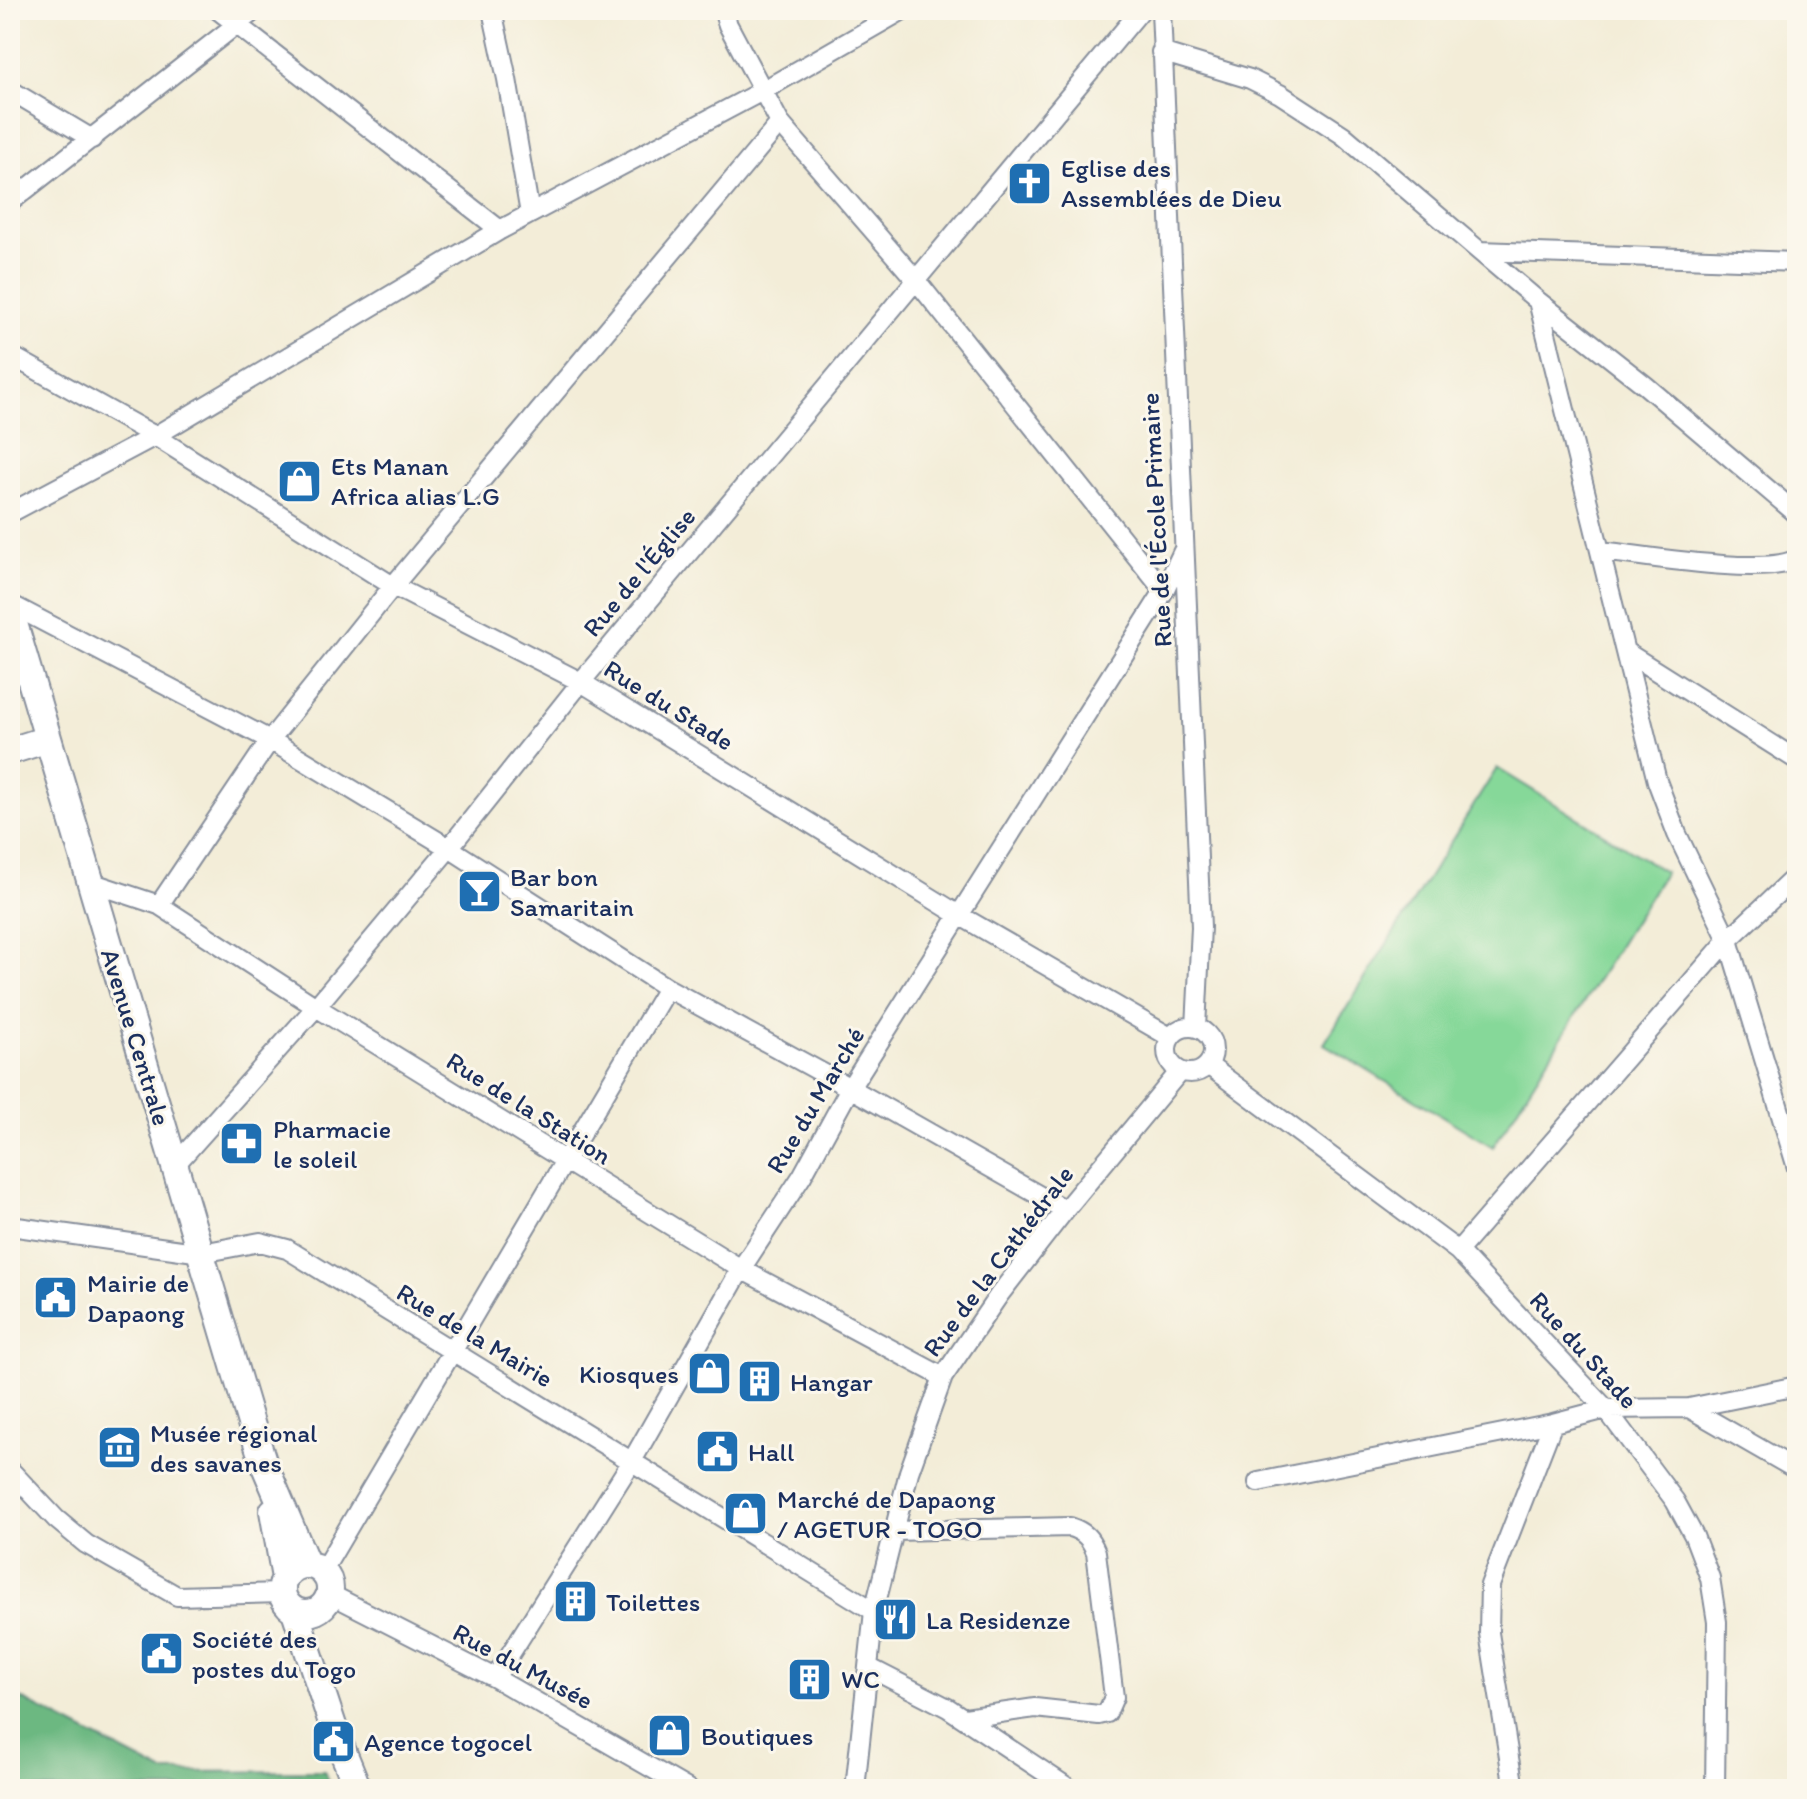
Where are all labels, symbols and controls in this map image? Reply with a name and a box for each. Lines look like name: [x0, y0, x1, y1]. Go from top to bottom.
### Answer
place label: Eglise des Assemblées de Dieu: [1061, 152, 1282, 214]
church icon: Eglise des Assemblées de Dieu: [1006, 159, 1054, 207]
street label: Rue de l'École Primaire: [1133, 392, 1179, 648]
place label: Ets Manan Africa alias L.G: [331, 450, 500, 512]
shop icon: Ets Manan Africa alias L.G: [276, 457, 324, 505]
street label: Rue de l'Église: [576, 501, 702, 643]
street label: Rue du Stade: [598, 652, 740, 758]
place label: Bar bon Samaritain: [510, 861, 634, 923]
bar icon: Bar bon Samaritain: [455, 868, 503, 916]
street label: Avenue Centrale: [94, 945, 178, 1129]
street label: Rue du Marché: [759, 1021, 871, 1179]
street label: Rue de la Station: [441, 1044, 618, 1172]
place label: Pharmacie le soleil: [273, 1113, 391, 1175]
pharmacy icon: Pharmacie le soleil: [218, 1120, 266, 1168]
street label: Rue de la Cathédrale: [916, 1159, 1080, 1363]
place label: Mairie de Dapaong: [87, 1267, 189, 1329]
public building icon: Mairie de Dapaong: [32, 1274, 80, 1322]
street label: Rue de la Mairie: [391, 1276, 559, 1394]
street label: Rue du Stade: [1523, 1285, 1645, 1415]
shop icon: Kiosques: [686, 1350, 734, 1398]
place label: Kiosques: [579, 1358, 679, 1390]
building icon: Hangar: [735, 1358, 783, 1406]
place label: Hangar: [790, 1366, 873, 1398]
place label: Musée régional des savanes: [150, 1417, 317, 1479]
museum icon: Musée régional des savanes: [95, 1424, 143, 1472]
public building icon: Hall: [693, 1428, 741, 1476]
place label: Hall: [748, 1436, 794, 1468]
place label: Marché de Dapaong / AGETUR - TOGO: [777, 1483, 996, 1545]
shop icon: Marché de Dapaong / AGETUR - TOGO: [722, 1490, 770, 1538]
building icon: Toilettes: [551, 1578, 599, 1626]
place label: Toilettes: [606, 1586, 700, 1618]
restaurant icon: La Residenze: [871, 1596, 919, 1644]
place label: La Residenze: [926, 1604, 1071, 1636]
street label: Rue du Musée: [447, 1616, 599, 1716]
place label: Société des postes du Togo: [192, 1623, 356, 1685]
public building icon: Société des postes du Togo: [137, 1630, 185, 1678]
building icon: WC: [786, 1655, 834, 1703]
place label: WC: [841, 1663, 880, 1695]
shop icon: Boutiques: [646, 1712, 694, 1760]
public building icon: Agence togocel: [309, 1718, 357, 1766]
place label: Boutiques: [701, 1720, 813, 1752]
place label: Agence togocel: [364, 1726, 532, 1758]

